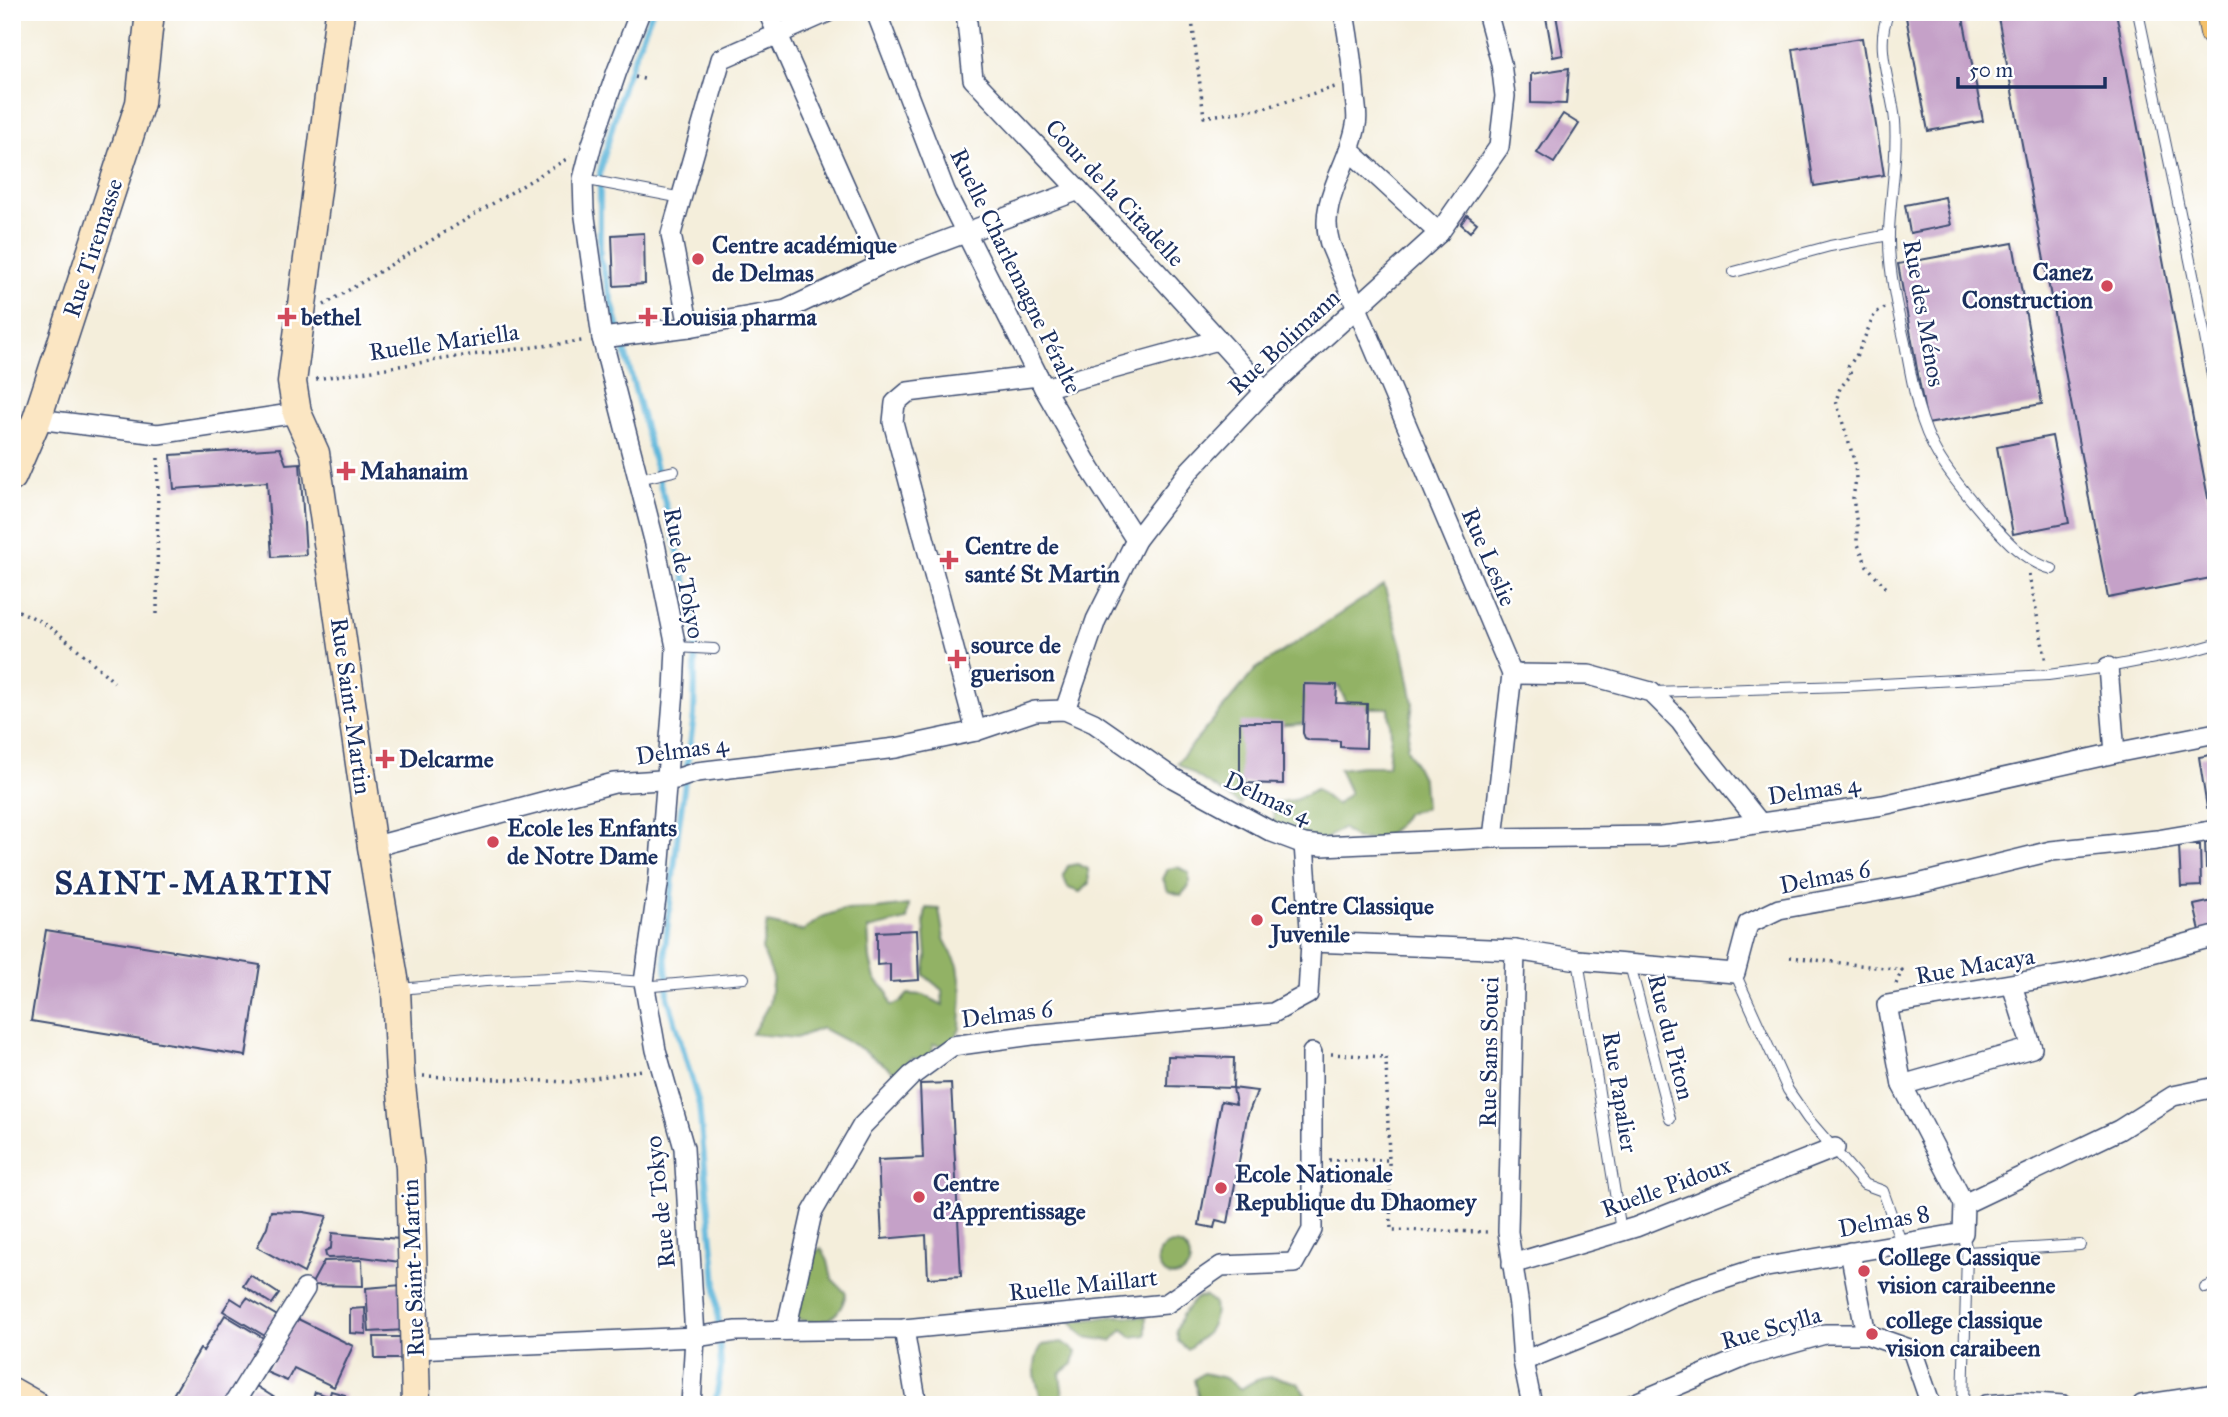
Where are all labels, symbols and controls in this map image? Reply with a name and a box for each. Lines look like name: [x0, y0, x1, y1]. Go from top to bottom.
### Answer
scale bar: [1958, 46, 2106, 90]
text: 50 m: [1969, 57, 2014, 83]
street label: Cour de la Citadelle: [1039, 113, 1191, 273]
street label: Ruelle Charlemagne Péralte: [943, 143, 1089, 399]
street label: Rue Tiremasse: [56, 175, 130, 321]
place label: Centre académique de Delmas: [712, 230, 897, 288]
street label: Rue des Ménos: [1896, 237, 1952, 389]
marker: Centre académique de Delmas: [690, 251, 706, 267]
place label: Canez Construction: [1962, 257, 2094, 315]
marker: Canez Construction: [2099, 278, 2115, 294]
street label: Rue Bolimann: [1222, 283, 1346, 401]
place label: bethel: [300, 302, 361, 332]
place label: Louisia pharma: [662, 302, 818, 332]
marker: bethel: [279, 309, 295, 325]
marker: Louisia pharma: [640, 309, 656, 325]
street label: Ruelle Mariella: [367, 317, 522, 367]
place label: Mahanaim: [360, 456, 469, 486]
marker: Mahanaim: [338, 463, 354, 479]
street label: Rue Leslie: [1455, 503, 1523, 611]
street label: Rue de Tokyo: [657, 505, 711, 641]
place label: Centre de santé St Martin: [965, 531, 1120, 589]
marker: Centre de santé St Martin: [939, 550, 959, 570]
street label: Rue Saint-Martin: [324, 616, 378, 796]
place label: source de guerison: [971, 630, 1061, 688]
marker: source de guerison: [949, 651, 965, 667]
street label: Delmas 4: [634, 729, 731, 771]
place label: Delcarme: [399, 744, 494, 774]
marker: Delcarme: [377, 751, 393, 767]
street label: Delmas 4: [1220, 765, 1317, 832]
street label: Delmas 4: [1766, 769, 1863, 811]
place label: Ecole les Enfants de Notre Dame: [507, 813, 677, 871]
marker: Ecole les Enfants de Notre Dame: [485, 834, 501, 850]
street label: Delmas 6: [1777, 853, 1874, 900]
district label: SAINT-MARTIN: [54, 864, 334, 903]
place label: Centre Classique Juvenile: [1268, 891, 1434, 949]
marker: Centre Classique Juvenile: [1249, 912, 1265, 928]
street label: Rue Macaya: [1913, 941, 2038, 991]
street label: Rue du Piton: [1641, 971, 1701, 1103]
street label: Rue Sans Souci: [1473, 976, 1505, 1128]
street label: Delmas 6: [960, 993, 1055, 1034]
street label: Rue Papalier: [1596, 1029, 1644, 1155]
street label: Rue de Tokyo: [638, 1134, 682, 1270]
street label: Ruelle Pidoux: [1597, 1150, 1735, 1224]
place label: Ecole Nationale Republique du Dhaomey: [1235, 1159, 1478, 1217]
place label: Centre d'Apprentissage: [933, 1168, 1086, 1226]
street label: Rue Saint-Martin: [395, 1178, 431, 1358]
marker: Ecole Nationale Republique du Dhaomey: [1213, 1180, 1229, 1196]
marker: Centre d'Apprentissage: [911, 1189, 927, 1205]
street label: Delmas 8: [1836, 1198, 1932, 1244]
place label: College Cassique vision caraibeenne: [1877, 1242, 2055, 1300]
street label: Ruelle Maillart: [1007, 1262, 1159, 1308]
marker: College Cassique vision caraibeenne: [1856, 1263, 1872, 1279]
street label: Rue Scylla: [1717, 1299, 1825, 1357]
place label: college classique vision caraibeen: [1885, 1305, 2043, 1363]
marker: college classique vision caraibeen: [1864, 1326, 1880, 1342]

